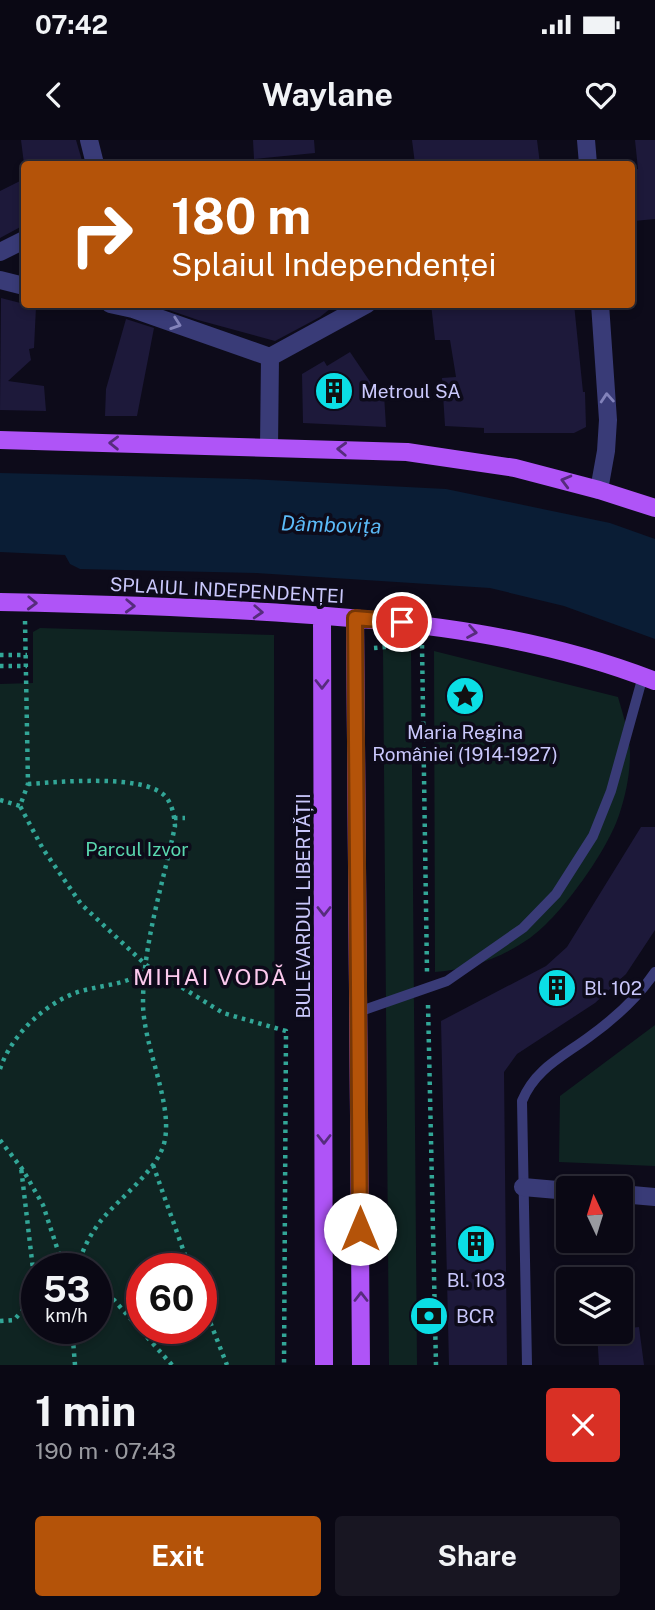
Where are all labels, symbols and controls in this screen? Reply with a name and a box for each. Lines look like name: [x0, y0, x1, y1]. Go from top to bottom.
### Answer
text: 07:42: [35, 9, 108, 40]
icon: back: [35, 76, 73, 114]
text: Waylane: [262, 76, 393, 113]
icon: heart: [582, 76, 620, 114]
text: 180 m: [171, 187, 311, 245]
icon: right: [56, 189, 147, 280]
text: Splaiul Independenței: [171, 246, 496, 283]
one-way arrow: [169, 316, 181, 330]
building icon: Metroul SA: [313, 370, 355, 412]
place label: Metroul SA: [361, 380, 461, 402]
one-way arrow: [600, 392, 615, 403]
one-way arrow: [109, 435, 119, 451]
one-way arrow: [336, 442, 347, 457]
one-way arrow: [560, 475, 572, 489]
water label: Dâmbovița: [280, 510, 382, 539]
street label: SPLAIUL INDEPENDENȚEI: [109, 573, 345, 607]
pin: [372, 592, 432, 652]
one-way arrow: [27, 595, 38, 610]
one-way arrow: [124, 598, 135, 613]
icon: arrive: [383, 603, 421, 641]
one-way arrow: [253, 604, 264, 619]
one-way arrow: [466, 623, 478, 638]
place icon: Maria Regina României (1914-1927): [444, 675, 486, 717]
one-way arrow: [314, 679, 330, 690]
place label: Maria Regina României (1914-1927): [372, 721, 558, 765]
street label: BULEVARDUL LIBERTĂȚII: [292, 793, 314, 1019]
park label: Parcul Izvor: [85, 838, 189, 860]
one-way arrow: [316, 907, 332, 917]
district label: MIHAI VODĂ: [133, 963, 289, 990]
building icon: Bl. 102: [536, 967, 578, 1009]
place label: Bl. 102: [584, 977, 642, 999]
one-way arrow: [316, 1134, 332, 1145]
north arrow: [556, 1176, 634, 1253]
map controls: [556, 1176, 633, 1344]
position arrow: [323, 1192, 397, 1266]
building icon: Bl. 103: [455, 1223, 497, 1265]
speed limit sign: 60: [126, 1253, 217, 1344]
button: layers: [556, 1267, 633, 1344]
text: 53: [43, 1269, 90, 1310]
place label: Bl. 103: [447, 1269, 505, 1291]
one-way arrow: [353, 1291, 369, 1302]
bank icon: BCR: [408, 1295, 450, 1337]
text: km/h: [45, 1305, 88, 1326]
place label: BCR: [456, 1305, 495, 1327]
text: 1 min: [35, 1386, 136, 1435]
button: close: [546, 1388, 620, 1462]
text: 190 m · 07:43: [35, 1437, 176, 1464]
button: Exit: [35, 1516, 321, 1596]
button: Share: [335, 1516, 620, 1596]

